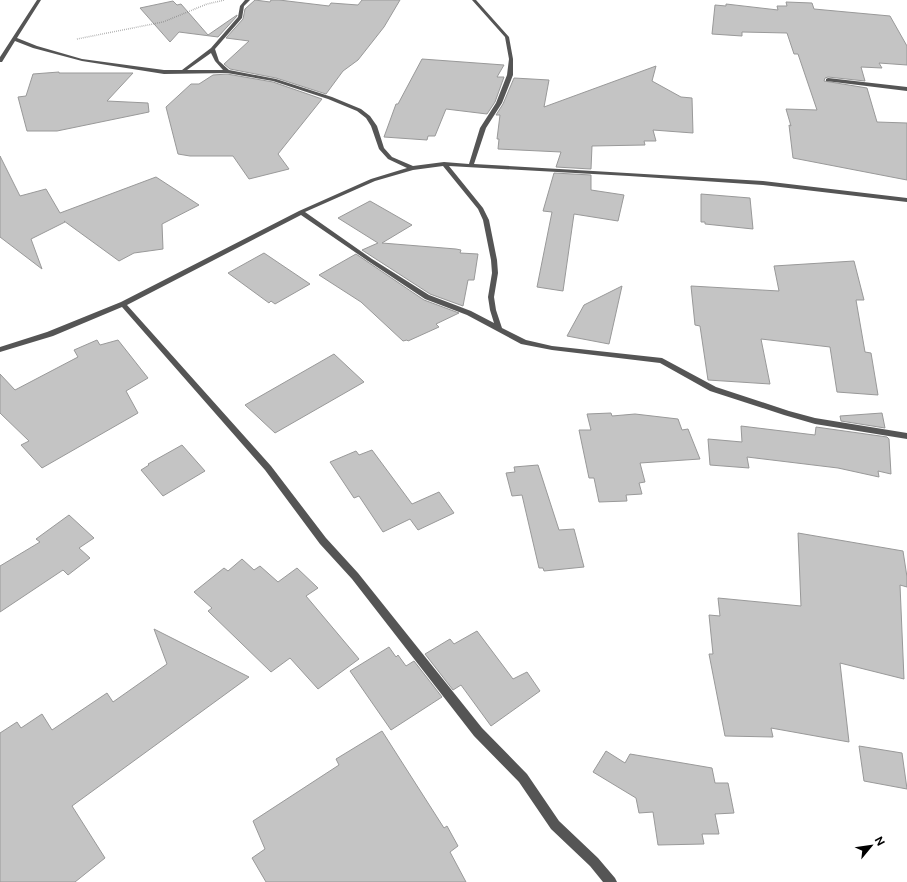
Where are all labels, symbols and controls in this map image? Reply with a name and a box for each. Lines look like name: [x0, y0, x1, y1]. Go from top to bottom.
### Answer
north arrow: [851, 826, 891, 866]
text: N: [872, 834, 887, 848]

